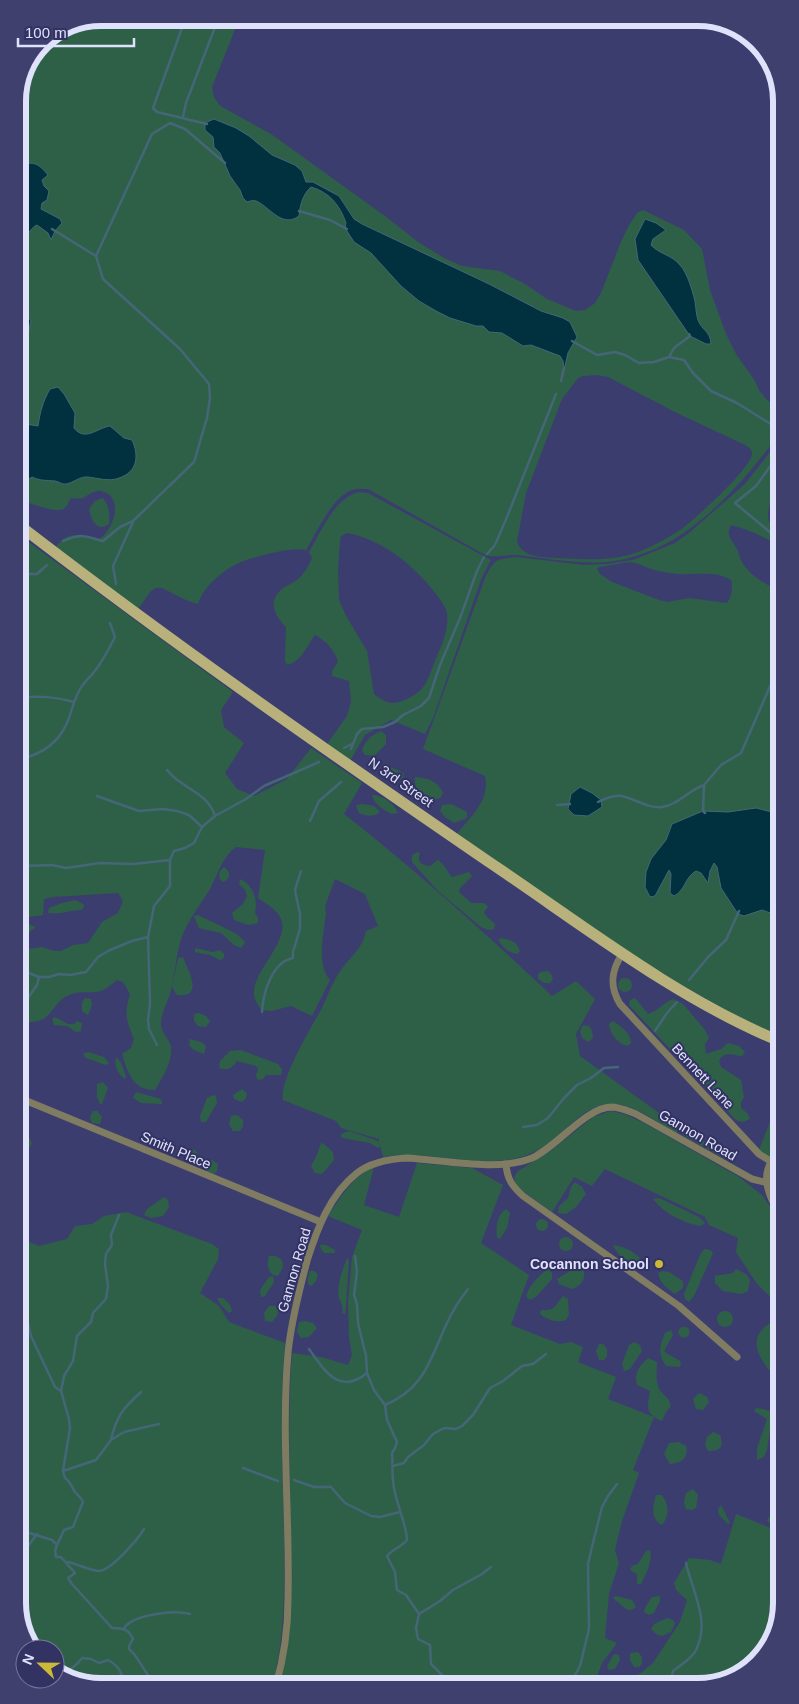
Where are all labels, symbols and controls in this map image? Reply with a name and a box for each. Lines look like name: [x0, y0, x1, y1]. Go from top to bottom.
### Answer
scale bar: [18, 15, 134, 47]
text: 100 m: [25, 24, 67, 41]
street label: N 3rd Street: [365, 754, 437, 810]
street label: Bennett Lane: [669, 1040, 737, 1112]
street label: Gannon Road: [656, 1106, 740, 1164]
street label: Smith Place: [138, 1128, 214, 1172]
street label: Gannon Road: [274, 1226, 314, 1314]
place label: Cocannon School: [530, 1256, 649, 1272]
marker: Cocannon School: [653, 1258, 665, 1270]
north arrow: [15, 1639, 65, 1689]
text: N: [19, 1651, 37, 1667]

